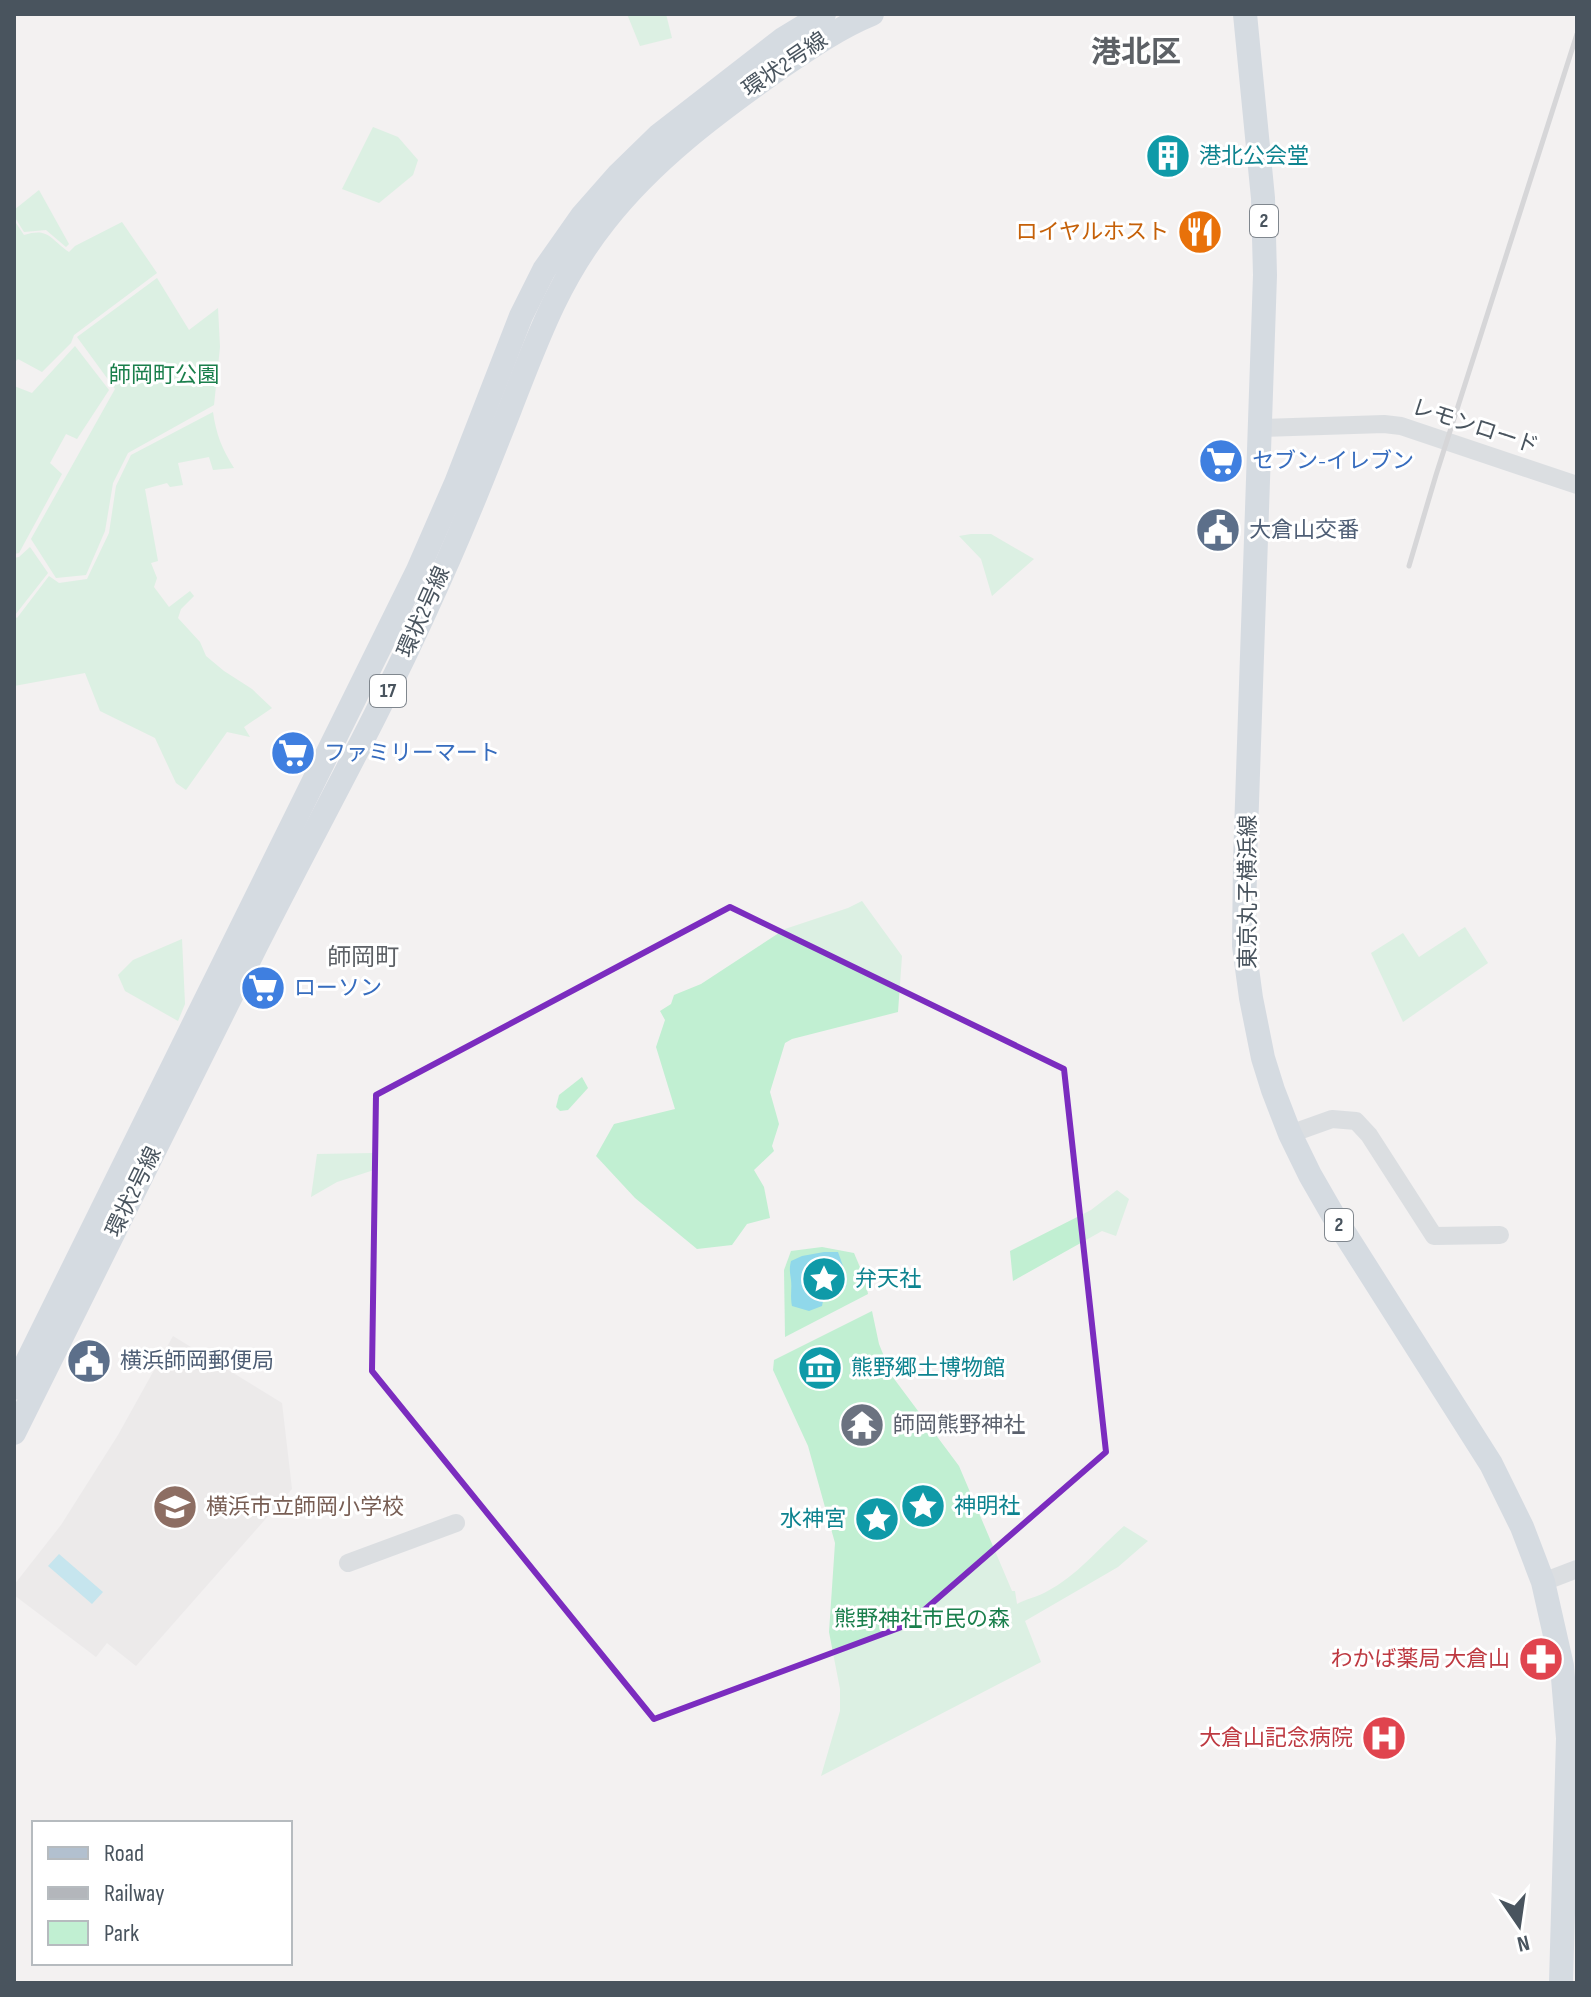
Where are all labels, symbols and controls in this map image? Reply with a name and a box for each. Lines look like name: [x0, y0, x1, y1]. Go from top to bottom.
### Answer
street label: 環状2号線: [737, 27, 833, 103]
district label: 港北区: [1091, 35, 1181, 71]
building icon: 港北公会堂: [1144, 132, 1192, 180]
place label: 港北公会堂: [1199, 143, 1309, 170]
road number: 2: [1250, 205, 1278, 237]
restaurant icon: ロイヤルホスト: [1176, 208, 1224, 256]
place label: ロイヤルホスト: [1016, 219, 1169, 246]
park label: 師岡町公園: [109, 362, 219, 389]
street label: レモンロード: [1408, 394, 1542, 460]
supermarket icon: セブン-イレブン: [1197, 437, 1245, 485]
place label: セブン-イレブン: [1252, 448, 1414, 475]
public building icon: 大倉山交番: [1194, 506, 1242, 554]
place label: 大倉山交番: [1249, 517, 1359, 544]
street label: 環状2号線: [392, 562, 456, 662]
road number: 17: [370, 675, 406, 707]
supermarket icon: ファミリーマート: [269, 729, 317, 777]
place label: ファミリーマート: [324, 740, 500, 767]
street label: 東京丸子横浜線: [1235, 815, 1262, 969]
district label: 師岡町: [327, 943, 399, 972]
supermarket icon: ローソン: [239, 964, 287, 1012]
place label: ローソン: [294, 975, 382, 1002]
street label: 環状2号線: [101, 1142, 167, 1242]
road number: 2: [1325, 1209, 1353, 1241]
place icon: 弁天社: [800, 1255, 848, 1303]
place label: 弁天社: [855, 1266, 921, 1293]
public building icon: 横浜師岡郵便局: [65, 1337, 113, 1385]
museum icon: 熊野郷土博物館: [796, 1344, 844, 1392]
place label: 横浜師岡郵便局: [120, 1348, 274, 1375]
place label: 熊野郷土博物館: [851, 1355, 1005, 1382]
temple icon: 師岡熊野神社: [838, 1401, 886, 1449]
place label: 師岡熊野神社: [893, 1412, 1025, 1439]
place icon: 神明社: [899, 1482, 947, 1530]
school or university icon: 横浜市立師岡小学校: [151, 1483, 199, 1531]
place label: 神明社: [954, 1493, 1020, 1520]
place label: 横浜市立師岡小学校: [206, 1494, 404, 1521]
place icon: 水神宮: [853, 1495, 901, 1543]
place label: 水神宮: [780, 1506, 846, 1533]
park label: 熊野神社市民の森: [834, 1606, 1010, 1633]
pharmacy icon: わかば薬局 大倉山: [1517, 1635, 1565, 1683]
place label: わかば薬局 大倉山: [1331, 1646, 1510, 1673]
hospital icon: 大倉山記念病院: [1360, 1714, 1408, 1762]
place label: 大倉山記念病院: [1199, 1725, 1353, 1752]
legend: [32, 1821, 292, 1965]
text: Road: [104, 1839, 144, 1868]
text: Railway: [104, 1879, 164, 1908]
north arrow: [1479, 1885, 1559, 1965]
text: Park: [104, 1919, 139, 1948]
text: N: [1514, 1929, 1532, 1958]

